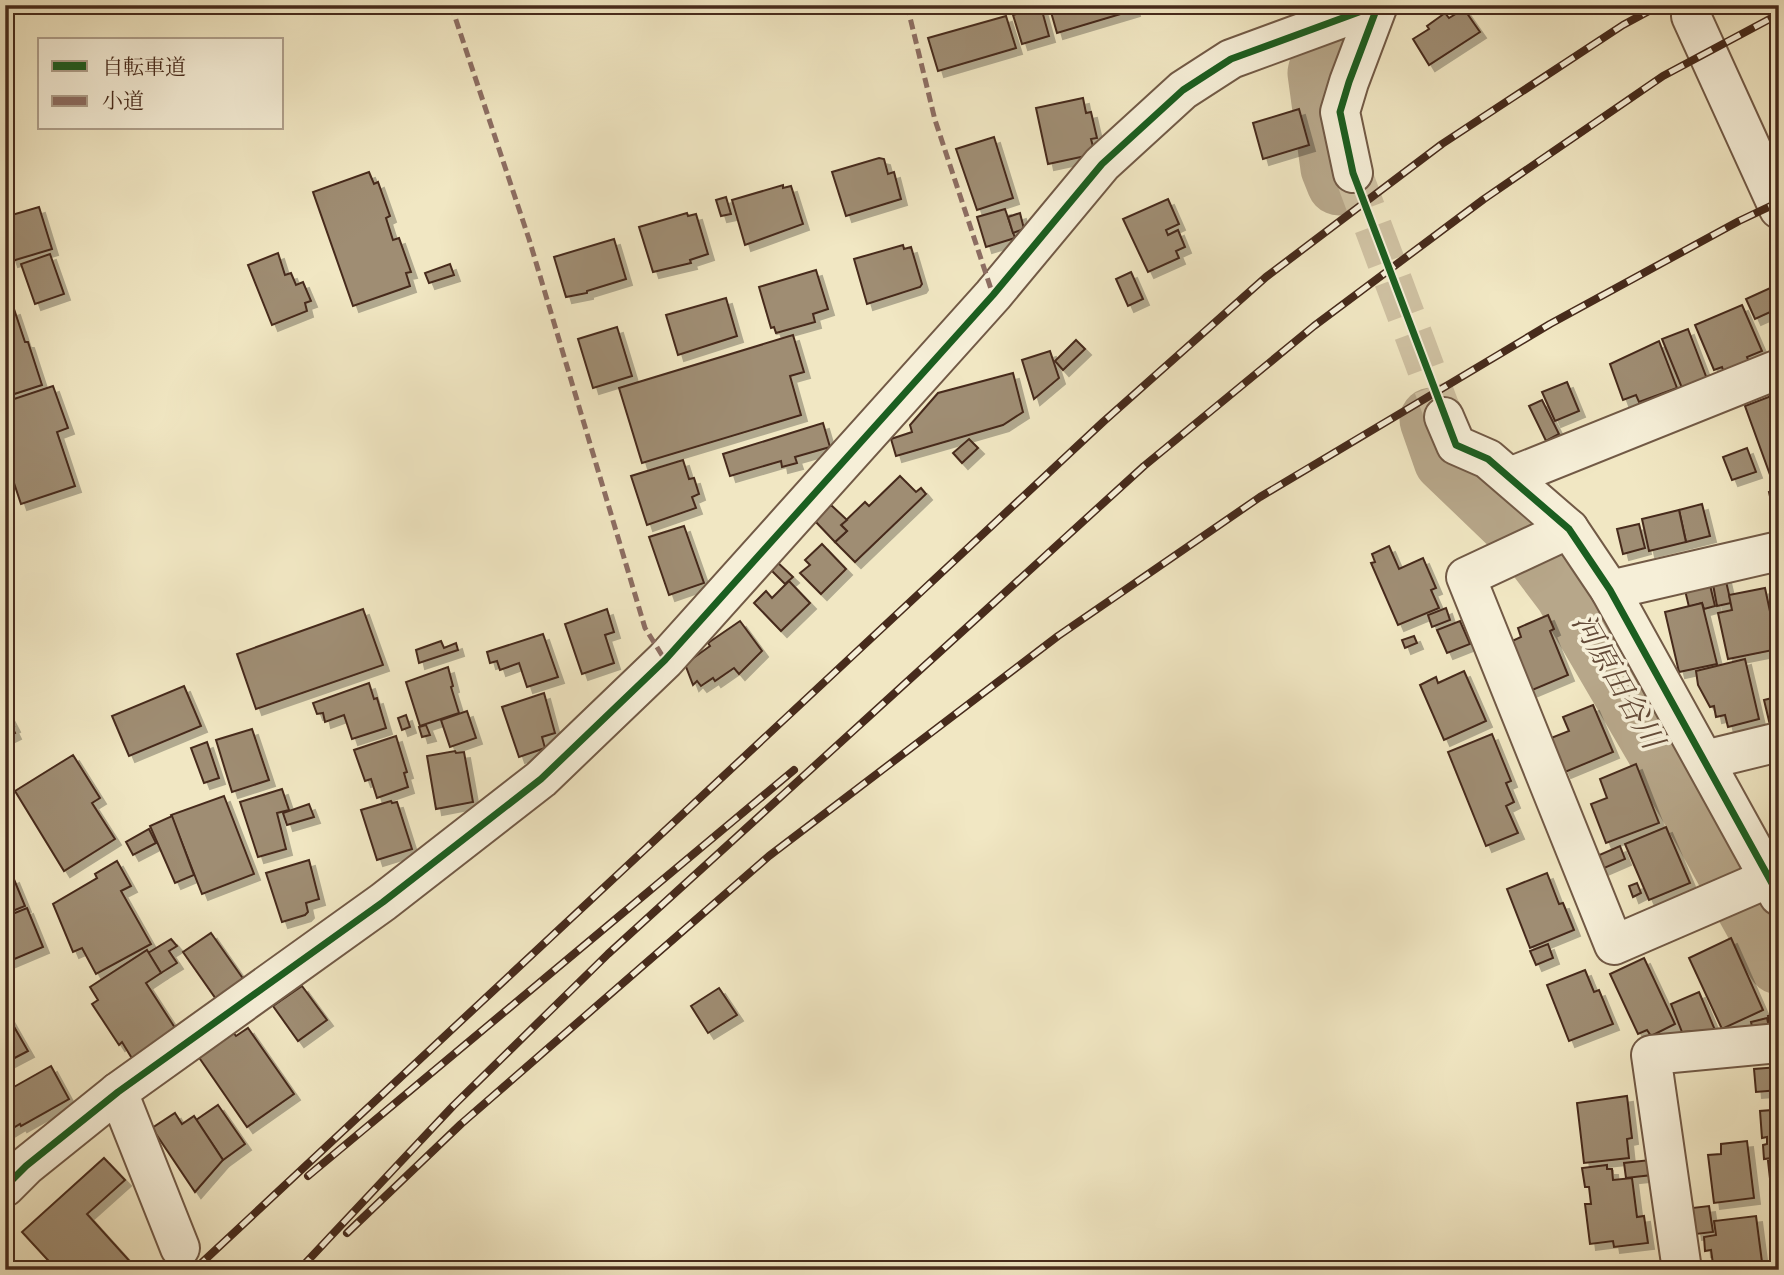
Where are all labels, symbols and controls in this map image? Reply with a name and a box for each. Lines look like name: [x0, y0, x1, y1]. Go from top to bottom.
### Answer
legend: [38, 38, 284, 130]
text: 自転車道: [102, 54, 186, 80]
text: 小道: [102, 88, 144, 114]
water label: 河原田谷川: [1565, 607, 1673, 758]

